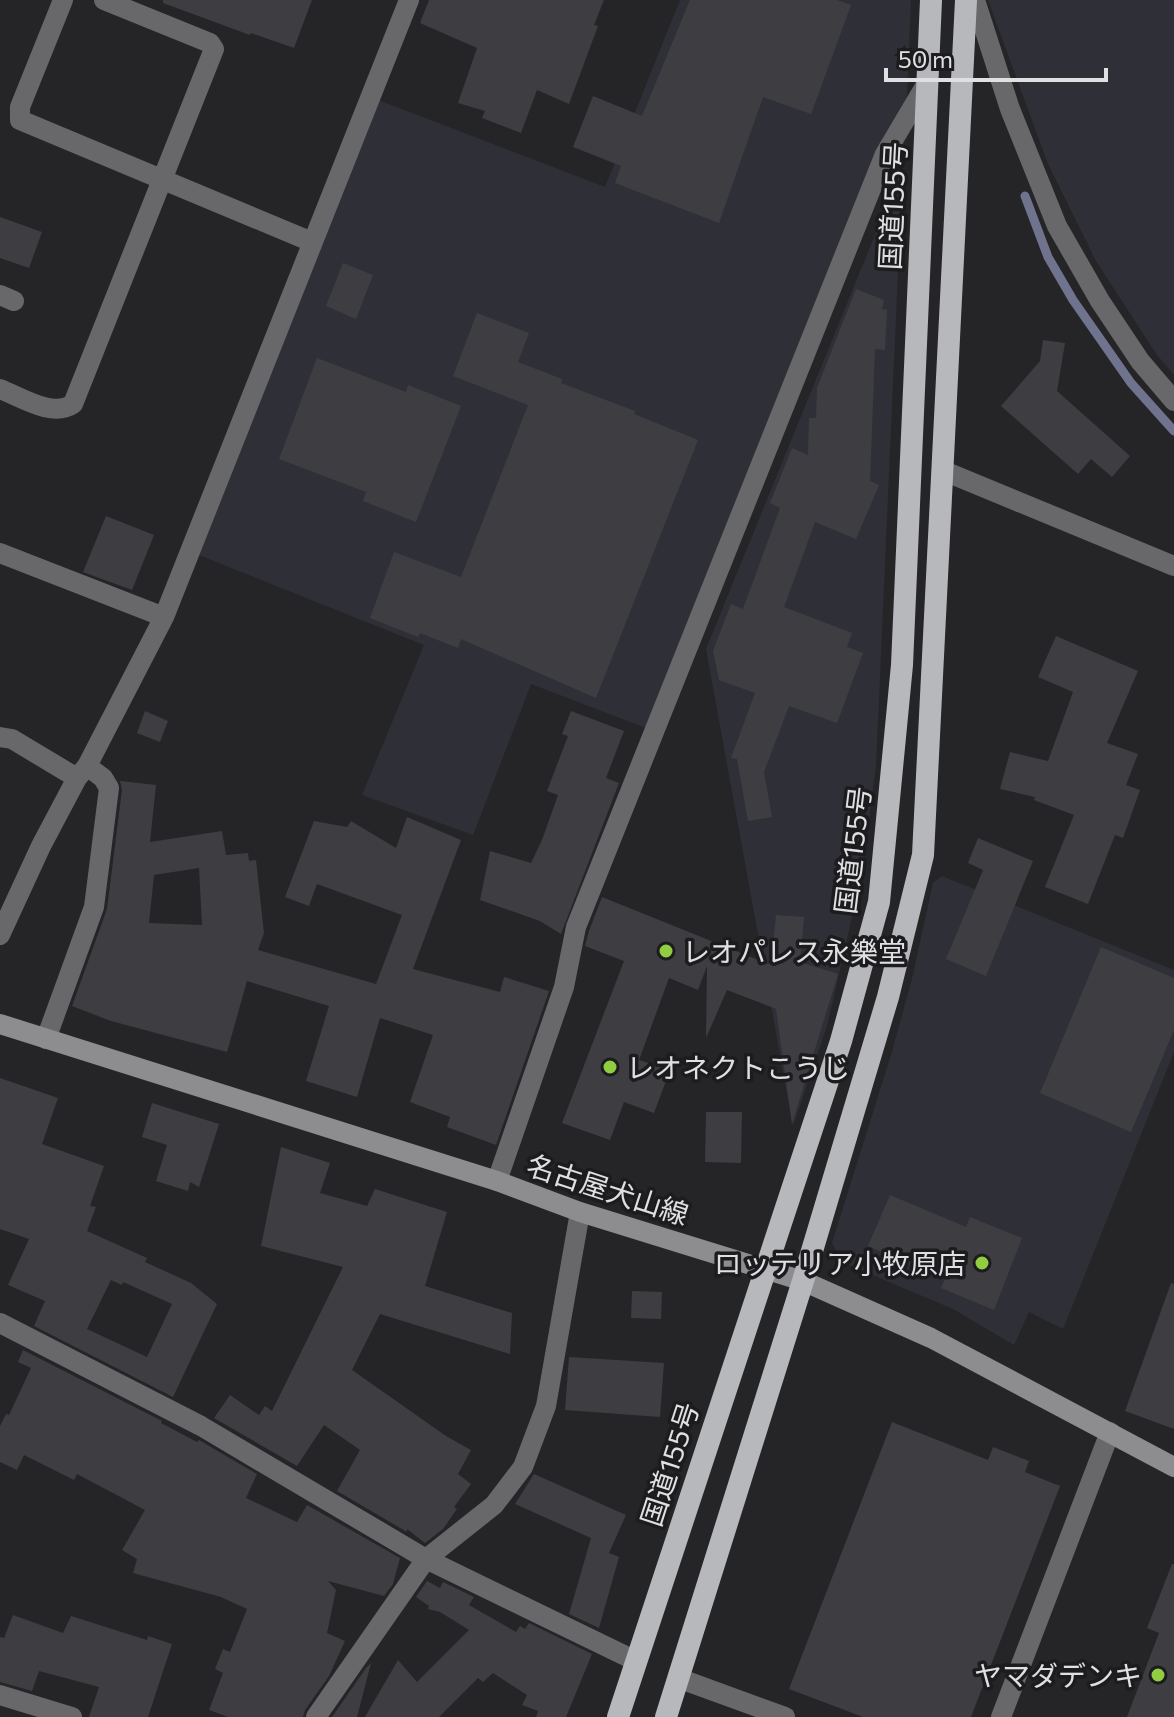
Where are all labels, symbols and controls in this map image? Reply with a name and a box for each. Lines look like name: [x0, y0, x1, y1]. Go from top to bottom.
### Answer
scale bar: [886, 32, 1106, 82]
text: 50 m: [898, 44, 953, 73]
street label: 国道155号: [872, 141, 912, 271]
street label: 国道155号: [827, 784, 877, 916]
place label: レオパレス永樂堂: [682, 934, 906, 968]
marker: レオパレス永樂堂: [657, 942, 675, 960]
place label: レオネクトこうじ: [626, 1050, 850, 1084]
marker: レオネクトこうじ: [601, 1058, 619, 1076]
street label: 名古屋犬山線: [523, 1147, 693, 1231]
place label: ロッテリア小牧原店: [714, 1246, 966, 1280]
marker: ロッテリア小牧原店: [973, 1254, 991, 1272]
street label: 国道155号: [633, 1398, 705, 1530]
place label: ヤマダデンキ: [974, 1658, 1142, 1692]
marker: ヤマダデンキ: [1149, 1666, 1167, 1684]

